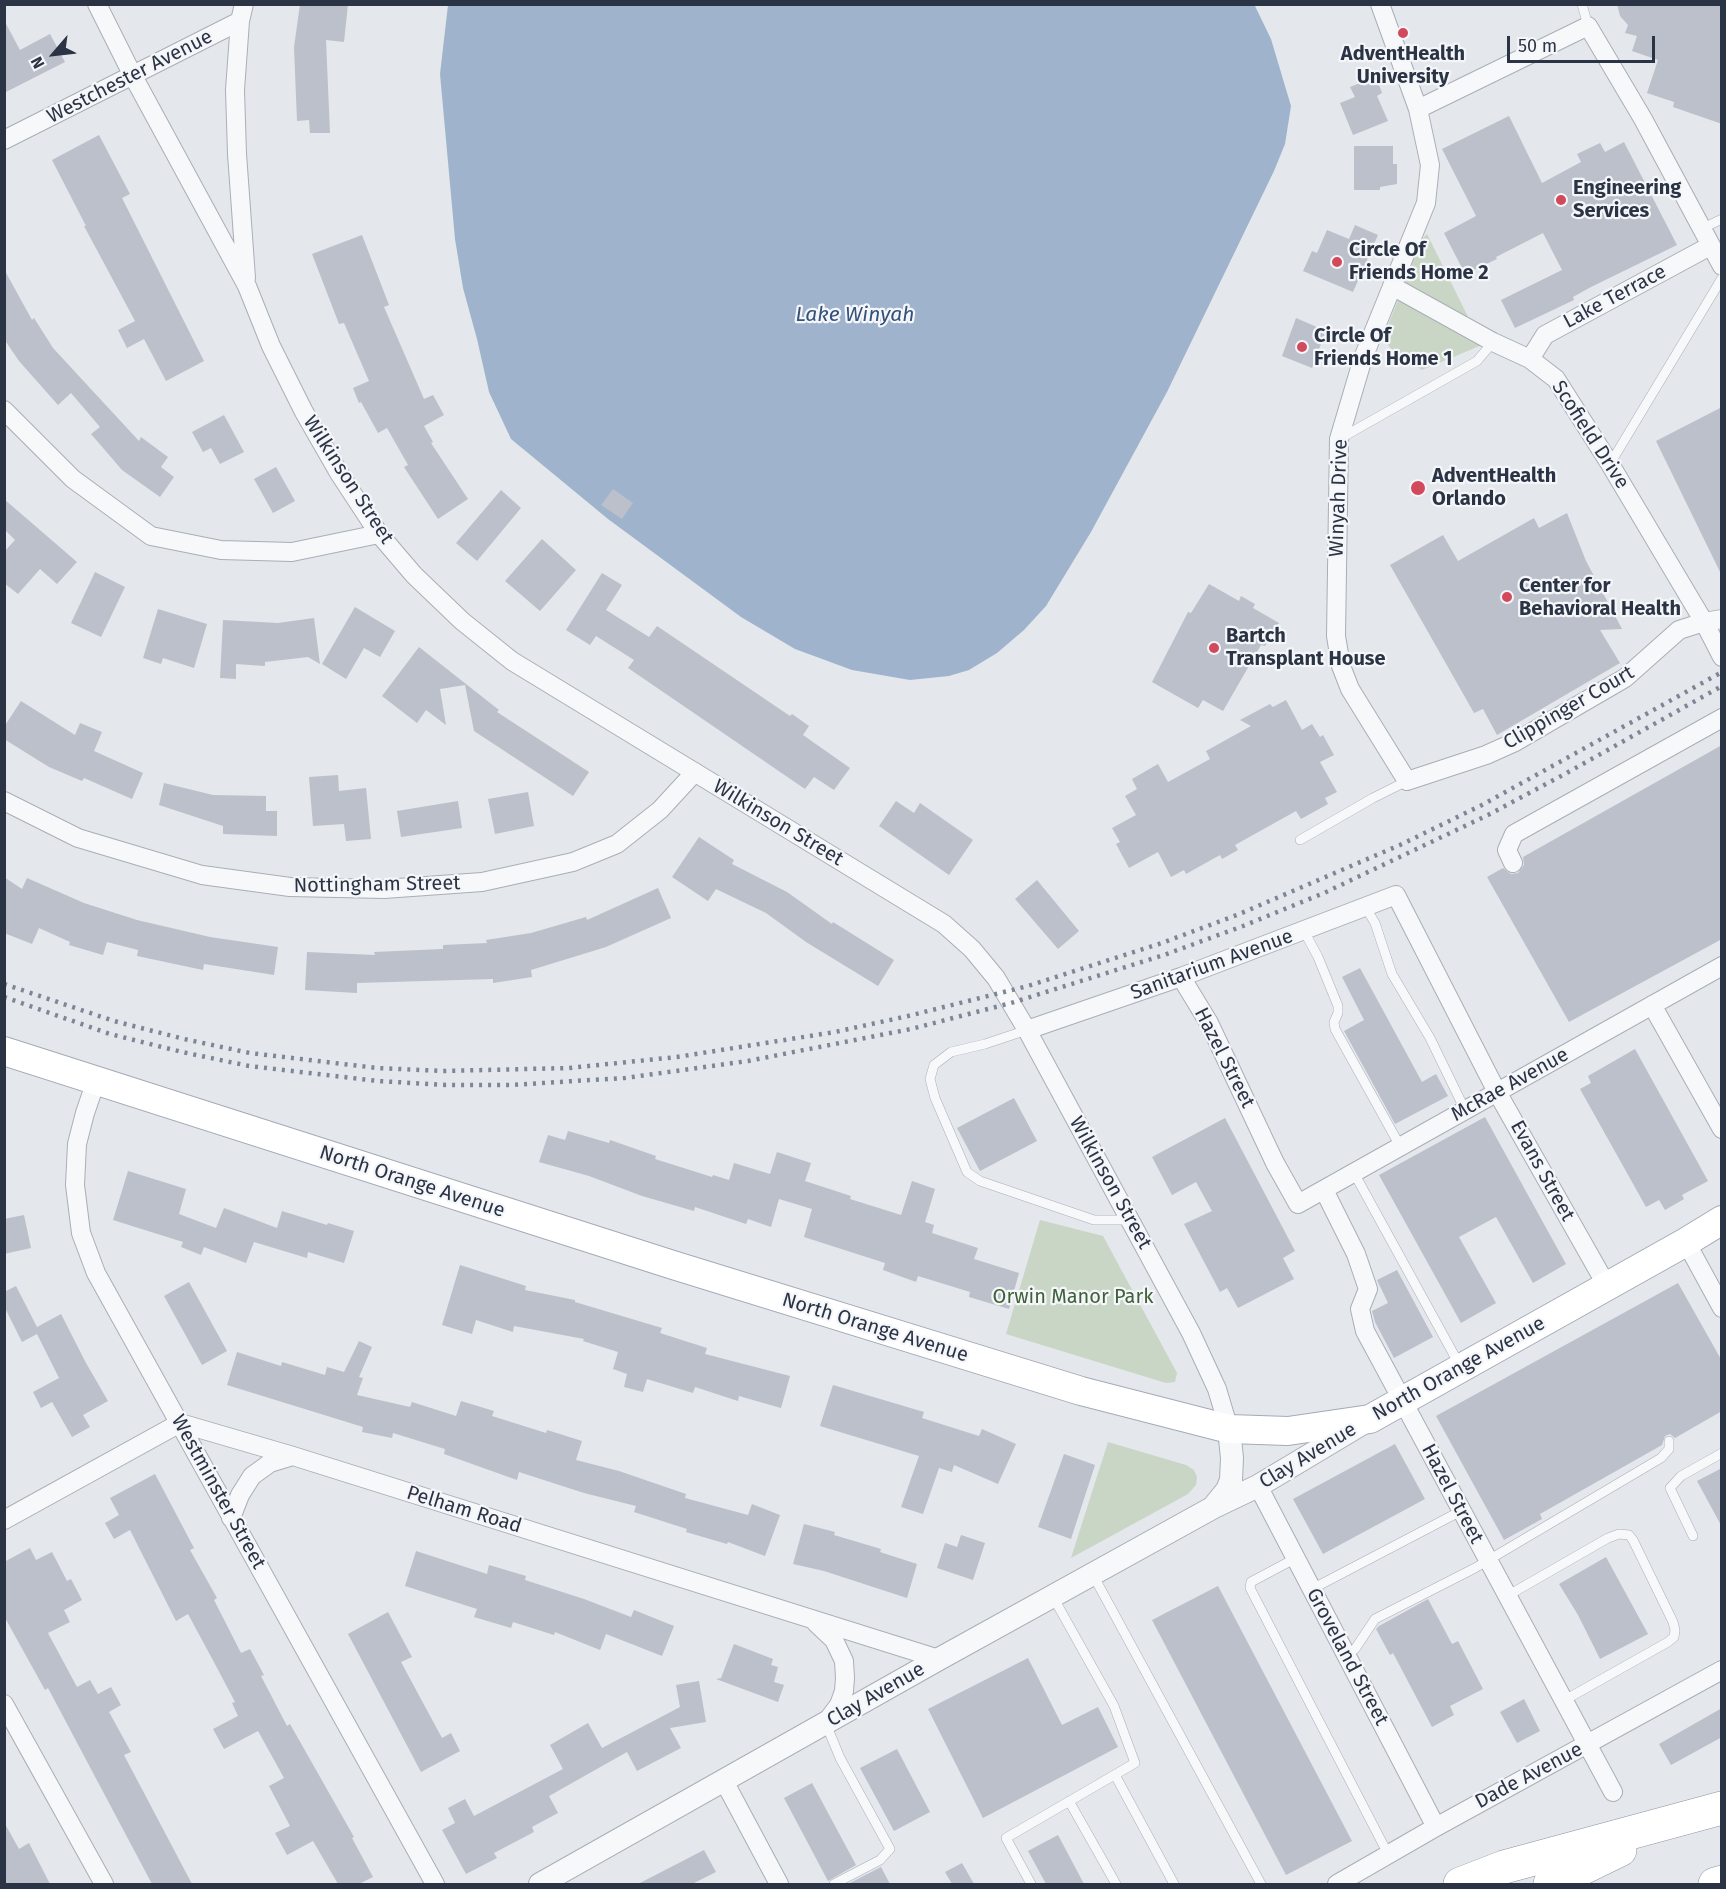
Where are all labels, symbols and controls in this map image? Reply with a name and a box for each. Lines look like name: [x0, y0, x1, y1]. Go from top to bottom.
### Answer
north arrow: [24, 24, 84, 84]
scale bar: [1510, 24, 1658, 62]
street label: Westchester Avenue: [43, 25, 217, 129]
marker: AdventHealth University: [1396, 26, 1410, 40]
text: 50 m: [1518, 35, 1557, 57]
place label: AdventHealth University: [1341, 42, 1465, 89]
text: N: [27, 54, 49, 72]
place label: Engineering Services: [1573, 176, 1681, 223]
marker: Engineering Services: [1554, 193, 1568, 207]
place label: Circle Of Friends Home 2: [1349, 238, 1489, 285]
marker: Circle Of Friends Home 2: [1330, 255, 1344, 269]
street label: Lake Terrace: [1560, 260, 1670, 334]
water label: Lake Winyah: [796, 302, 914, 328]
place label: Circle Of Friends Home 1: [1314, 324, 1453, 371]
marker: Circle Of Friends Home 1: [1295, 340, 1309, 354]
street label: Scofield Drive: [1546, 376, 1634, 494]
street label: Wilkinson Street: [298, 411, 398, 549]
street label: Winyah Drive: [1325, 439, 1353, 557]
place label: AdventHealth Orlando: [1432, 464, 1556, 511]
marker: AdventHealth Orlando: [1409, 479, 1427, 497]
place label: Center for Behavioral Health: [1519, 574, 1681, 621]
marker: Center for Behavioral Health: [1500, 590, 1514, 604]
place label: Bartch Transplant House: [1226, 624, 1386, 671]
marker: Bartch Transplant House: [1207, 641, 1221, 655]
street label: Clippinger Court: [1499, 661, 1639, 755]
street label: Wilkinson Street: [708, 775, 848, 871]
street label: Nottingham Street: [293, 872, 461, 898]
street label: Sanitarium Avenue: [1128, 924, 1296, 1006]
street label: Hazel Street: [1188, 1004, 1260, 1112]
street label: McRae Avenue: [1447, 1043, 1573, 1127]
street label: Wilkinson Street: [1064, 1112, 1156, 1254]
street label: Evans Street: [1505, 1117, 1579, 1225]
street label: North Orange Avenue: [316, 1141, 508, 1223]
park label: Orwin Manor Park: [993, 1285, 1153, 1309]
street label: North Orange Avenue: [779, 1288, 971, 1368]
street label: North Orange Avenue: [1369, 1312, 1549, 1426]
street label: Westminster Street: [166, 1411, 270, 1573]
street label: Clay Avenue: [1255, 1418, 1361, 1494]
street label: Hazel Street: [1416, 1440, 1488, 1548]
street label: Pelham Road: [404, 1481, 524, 1539]
street label: Groveland Street: [1301, 1584, 1393, 1730]
street label: Clay Avenue: [823, 1657, 929, 1733]
street label: Dade Avenue: [1471, 1738, 1587, 1814]

